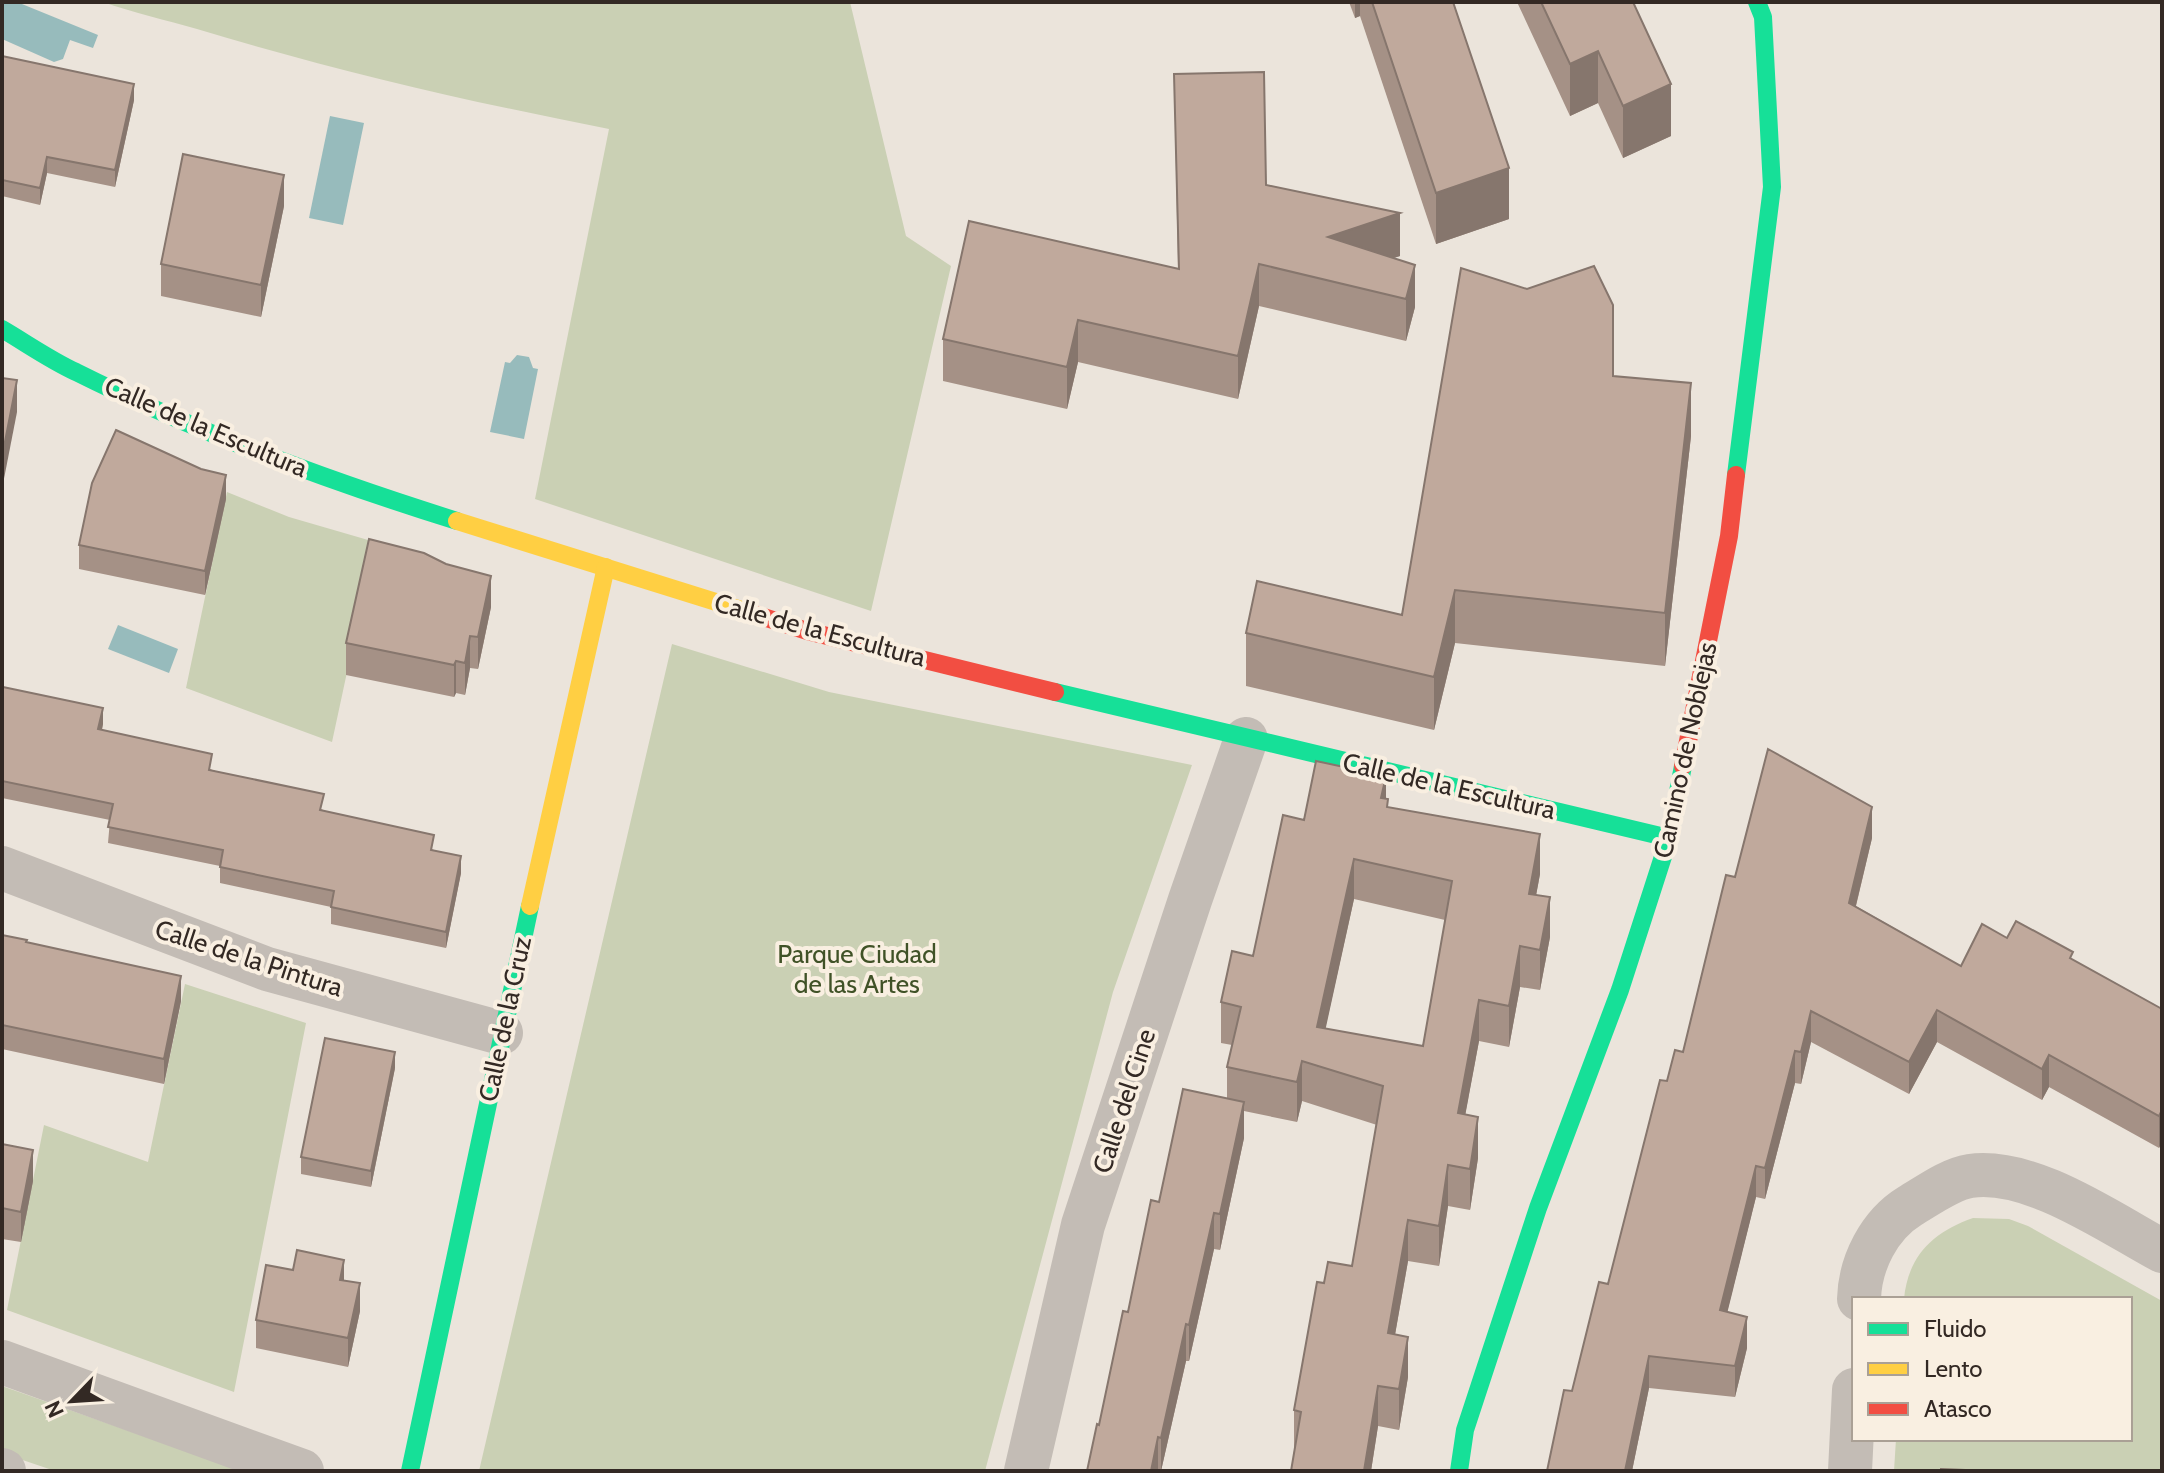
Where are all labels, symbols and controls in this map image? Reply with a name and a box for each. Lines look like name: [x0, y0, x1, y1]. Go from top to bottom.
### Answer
street label: Calle de la Escultura: [100, 370, 313, 484]
street label: Calle de la Escultura: [711, 586, 930, 674]
street label: Camino de Noblejas: [1646, 639, 1724, 861]
street label: Calle de la Escultura: [1340, 746, 1559, 826]
street label: Calle de la Pintura: [151, 913, 347, 1004]
street label: Calle de la Cruz: [472, 934, 538, 1104]
park label: Parque Ciudad de las Artes: [777, 938, 937, 1000]
street label: Calle del Cine: [1086, 1025, 1162, 1177]
legend: [1852, 1297, 2132, 1441]
text: Fluido: [1924, 1314, 1986, 1343]
text: Lento: [1924, 1354, 1983, 1383]
north arrow: [32, 1361, 112, 1441]
text: Atasco: [1924, 1394, 1992, 1423]
text: N: [39, 1396, 70, 1422]

